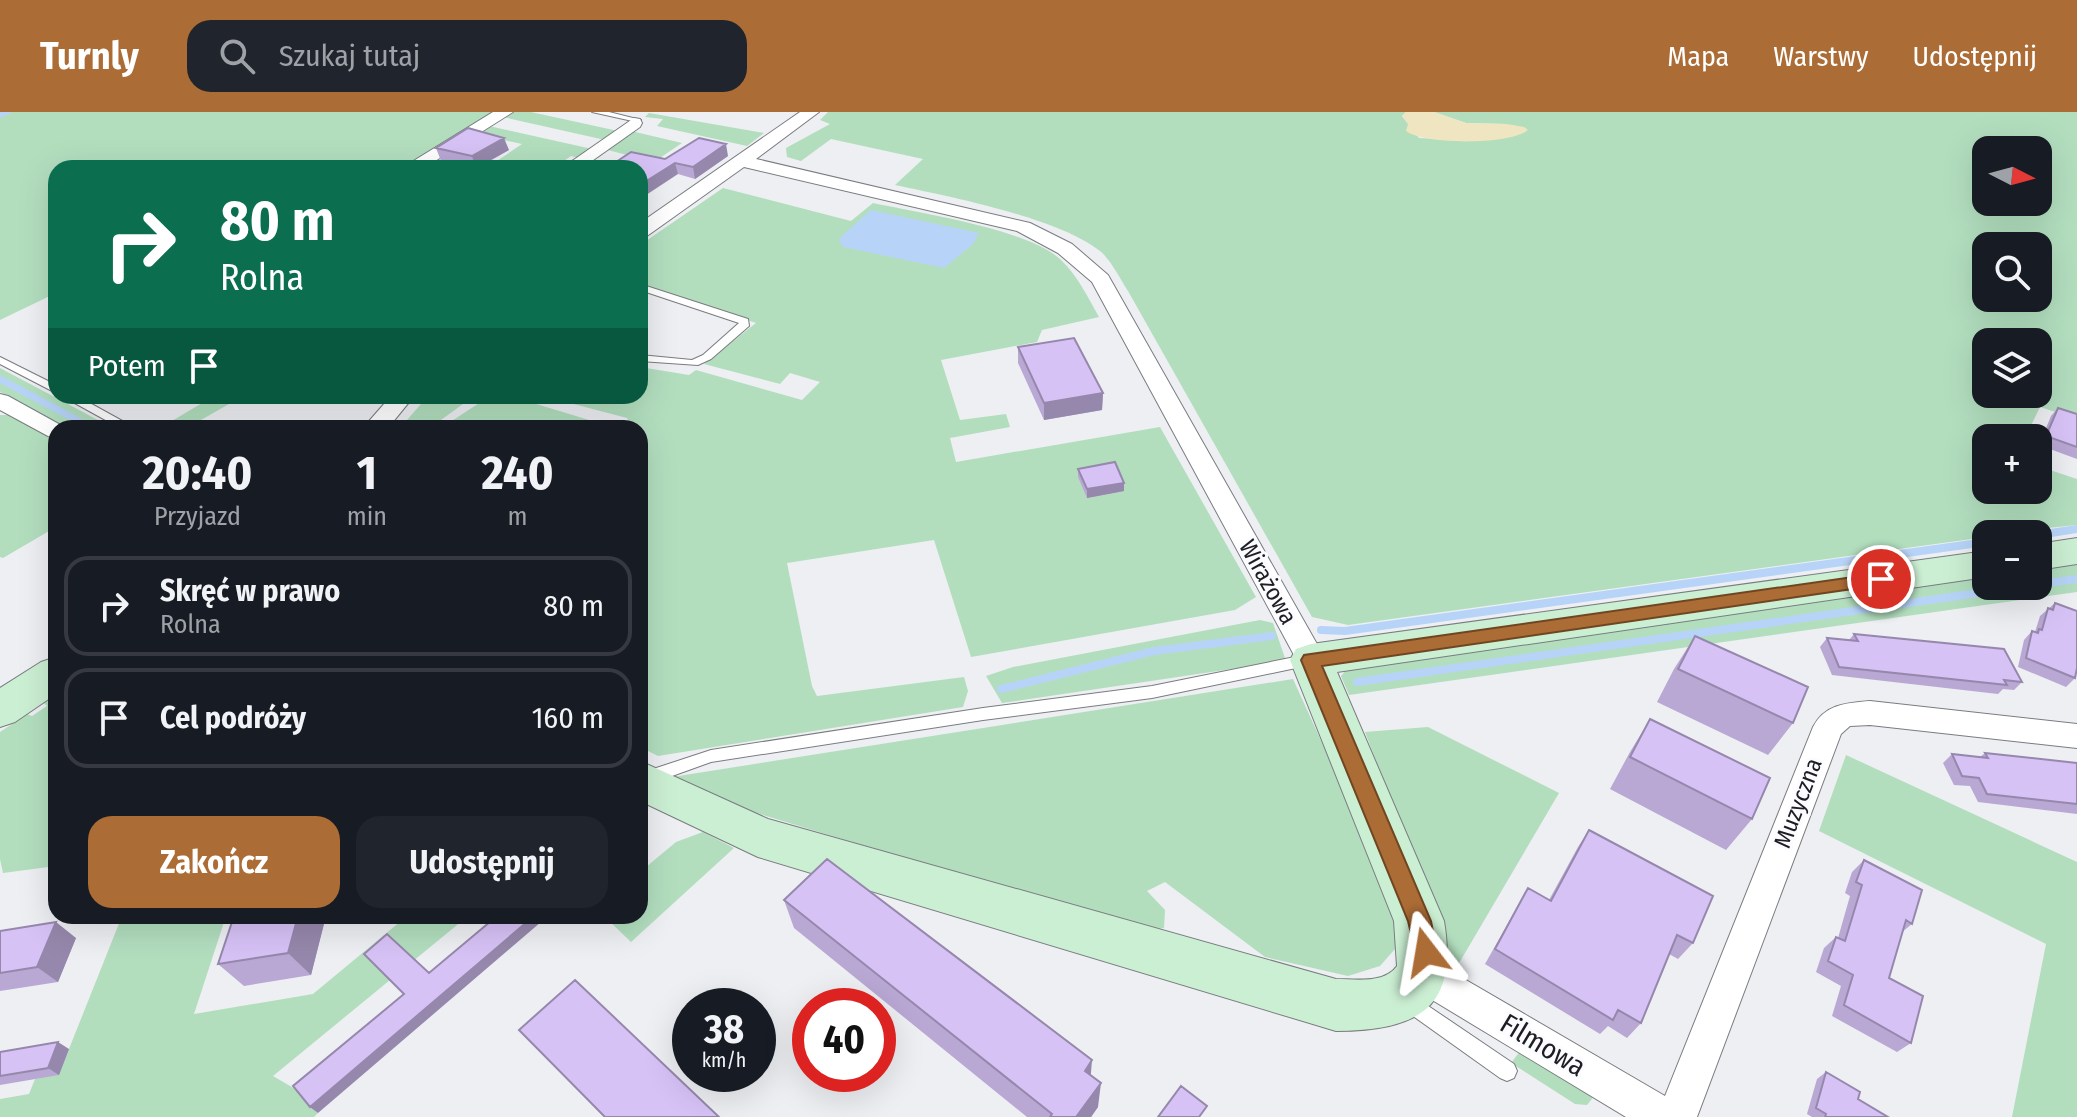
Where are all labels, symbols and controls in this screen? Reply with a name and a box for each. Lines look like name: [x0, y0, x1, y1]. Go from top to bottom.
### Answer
search box: [187, 20, 747, 92]
text: Turnly: [40, 33, 139, 79]
icon: search: [215, 34, 259, 78]
text: Szukaj tutaj: [279, 38, 420, 74]
text: Mapa: [1667, 40, 1729, 73]
text: Warstwy: [1773, 40, 1869, 73]
text: Udostępnij: [1913, 40, 2037, 73]
north arrow: [1972, 136, 2052, 216]
map controls: [1972, 136, 2052, 600]
text: 80 m: [220, 188, 335, 255]
icon: right: [88, 192, 192, 296]
button: search: [1972, 232, 2052, 312]
text: Rolna: [220, 256, 304, 300]
button: layers: [1972, 328, 2052, 408]
icon: arrive: [182, 344, 226, 388]
text: Potem: [88, 348, 166, 384]
button: +: [1972, 424, 2052, 504]
text: 20:40: [142, 444, 252, 502]
text: 1: [357, 444, 377, 502]
text: 240: [481, 444, 554, 502]
text: Przyjazd: [154, 501, 241, 532]
text: min: [347, 501, 387, 532]
text: m: [508, 501, 528, 532]
button: −: [1972, 520, 2052, 600]
street label: Wirażowa: [1233, 535, 1303, 629]
pin: [1847, 545, 1915, 613]
icon: arrive: [1859, 557, 1903, 601]
text: Skręć w prawo: [160, 573, 340, 609]
icon: right: [92, 584, 136, 628]
text: 80 m: [543, 588, 604, 624]
text: Rolna: [160, 609, 221, 640]
icon: arrive: [92, 696, 136, 740]
text: Cel podróży: [160, 700, 306, 736]
text: 160 m: [532, 700, 604, 736]
street label: Muzyczna: [1768, 754, 1828, 852]
button: Zakończ: [88, 816, 340, 908]
button: Udostępnij: [356, 816, 608, 908]
position arrow: [1384, 910, 1468, 994]
speed limit sign: 40: [792, 988, 896, 1092]
text: 38: [704, 1006, 744, 1054]
street label: Filmowa: [1494, 1007, 1592, 1083]
text: km/h: [702, 1048, 746, 1072]

